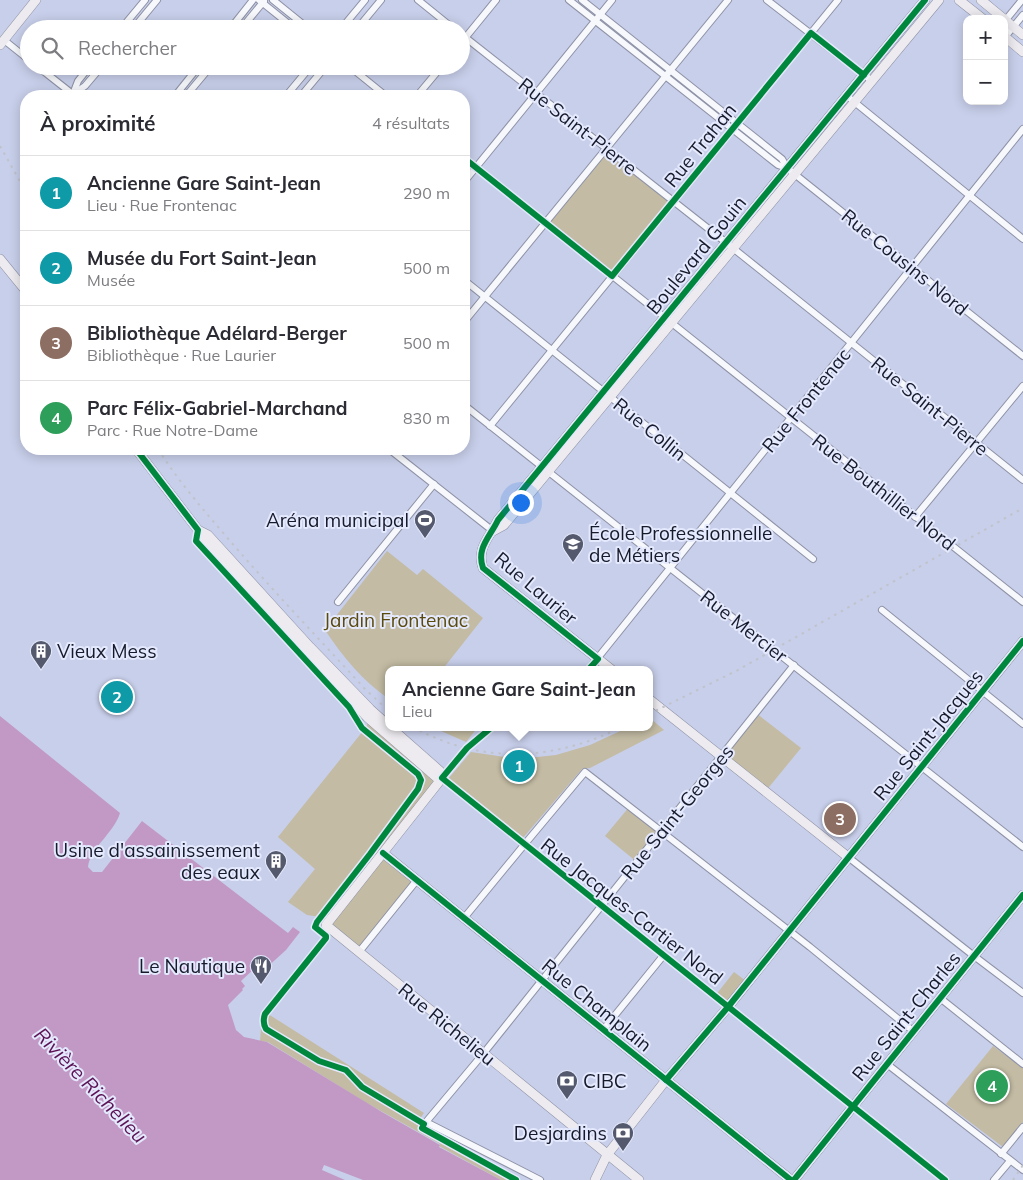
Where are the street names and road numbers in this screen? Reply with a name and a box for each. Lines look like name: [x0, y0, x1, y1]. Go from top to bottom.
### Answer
street label: Rue Saint-Pierre: [514, 72, 642, 180]
street label: Rue Trahan: [659, 98, 741, 192]
street label: Boulevard Gouin: [641, 191, 751, 319]
street label: Rue Cousins Nord: [837, 204, 973, 320]
street label: Rue Frontenac: [757, 343, 855, 457]
street label: Rue Saint-Pierre: [866, 351, 994, 461]
street label: Rue Collin: [609, 392, 691, 466]
street label: Rue Bouthillier Nord: [807, 429, 961, 555]
street label: Rue Laurier: [490, 546, 582, 630]
street label: Rue Mercier: [696, 585, 792, 668]
street label: Rue Saint-Jacques: [868, 665, 988, 805]
street label: Rue Saint-Georges: [615, 740, 739, 884]
street label: Rue Jacques-Cartier Nord: [536, 832, 728, 990]
street label: Rue Saint-Charles: [846, 946, 966, 1086]
street label: Rue Champlain: [537, 953, 657, 1057]
street label: Rue Richelieu: [393, 977, 501, 1071]

